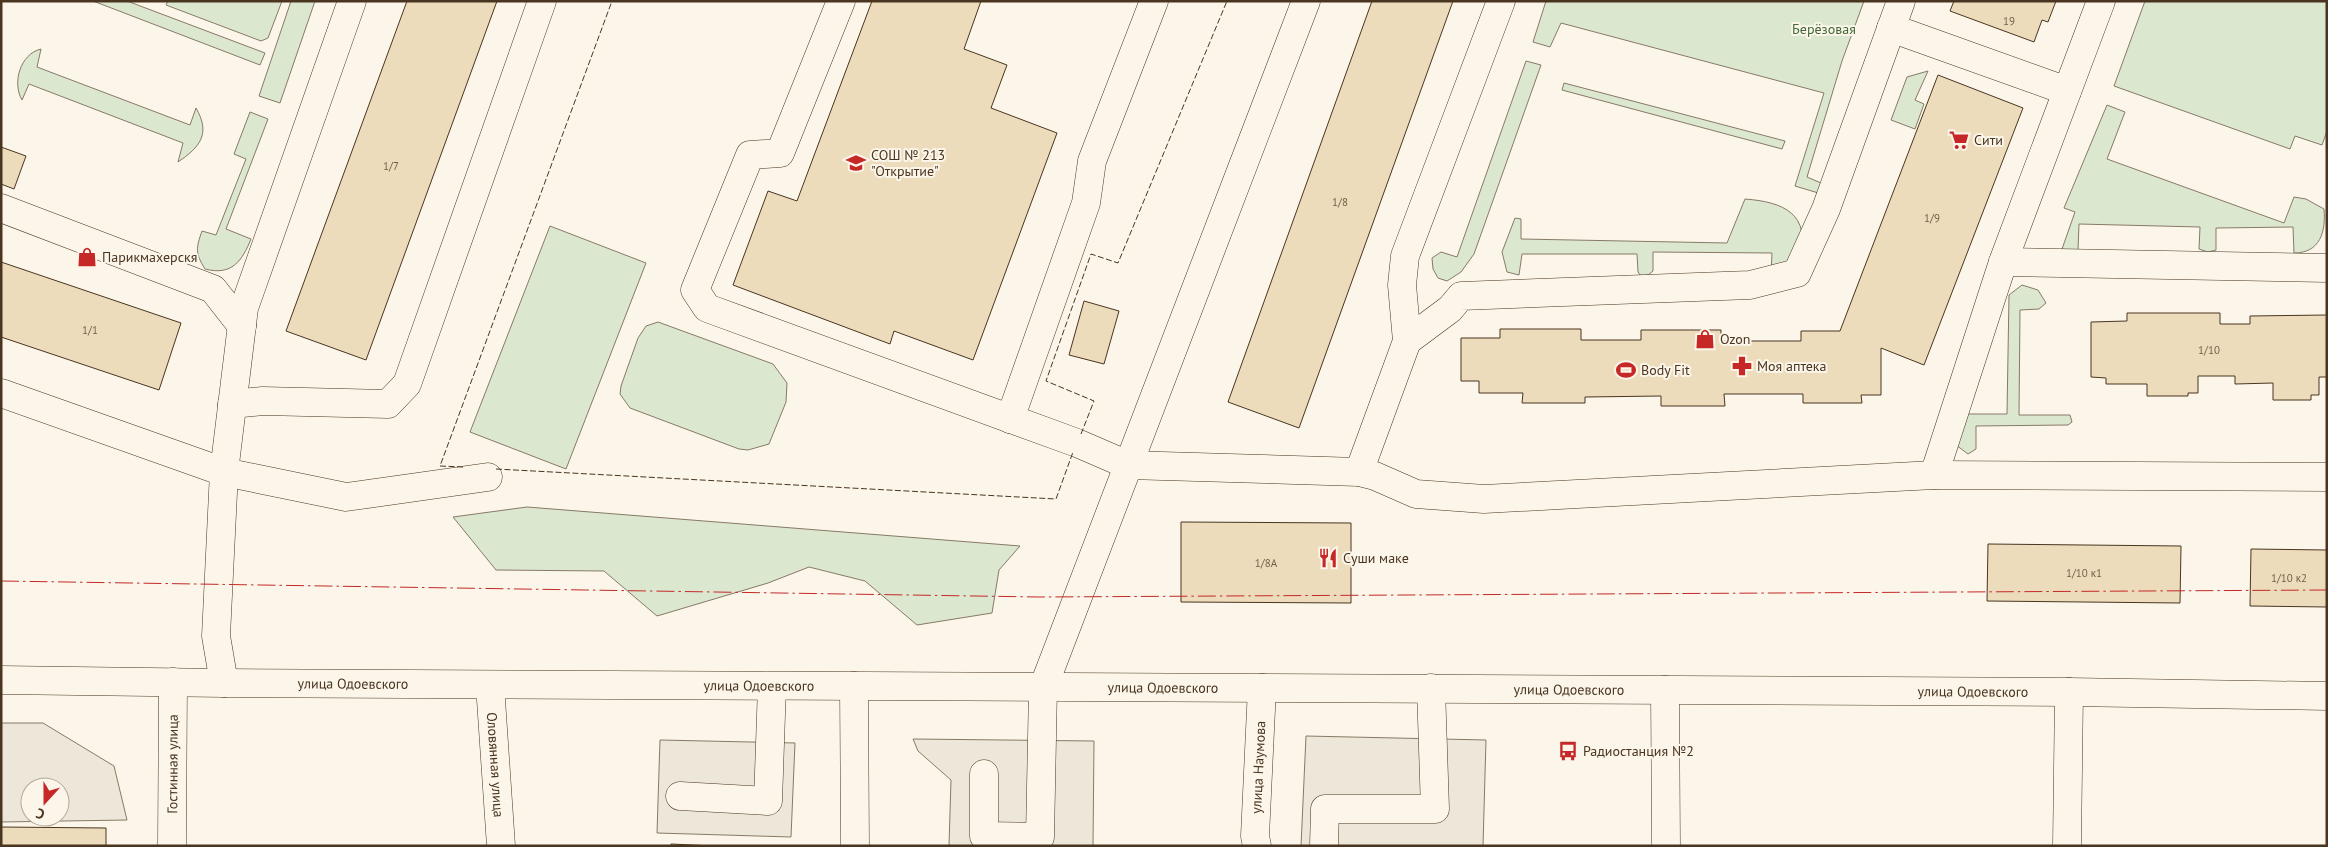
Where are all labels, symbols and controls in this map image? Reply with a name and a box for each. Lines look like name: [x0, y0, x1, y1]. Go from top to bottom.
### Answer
house number: 19: [2003, 14, 2015, 28]
park label: Берёзовая: [1792, 20, 1856, 38]
supermarket icon: Сити: [1948, 129, 1970, 151]
place label: Сити: [1974, 131, 2003, 149]
place label: СОШ № 213 "Открытие": [871, 146, 945, 180]
school or university icon: СОШ № 213 "Открытие": [845, 152, 867, 174]
house number: 1/7: [383, 159, 399, 173]
house number: 1/8: [1332, 195, 1348, 209]
house number: 1/9: [1924, 211, 1940, 225]
shop icon: Парикмахерскя: [76, 246, 98, 268]
place label: Парикмахерскя: [102, 248, 197, 266]
house number: 1/1: [82, 323, 98, 337]
shop icon: Ozon: [1694, 328, 1716, 350]
place label: Ozon: [1720, 330, 1750, 348]
house number: 1/10: [2198, 343, 2220, 357]
pharmacy icon: Моя аптека: [1731, 355, 1753, 377]
place label: Моя аптека: [1757, 357, 1827, 375]
sports icon: Body Fit: [1615, 359, 1637, 381]
place label: Body Fit: [1641, 361, 1690, 379]
restaurant icon: Суши маке: [1317, 547, 1339, 569]
place label: Суши маке: [1343, 549, 1409, 567]
house number: 1/8А: [1255, 556, 1278, 570]
house number: 1/10 к1: [2066, 566, 2102, 580]
house number: 1/10 к2: [2271, 571, 2307, 585]
street label: улица Одоевского: [298, 674, 408, 693]
street label: улица Одоевского: [704, 676, 814, 695]
street label: улица Одоевского: [1108, 678, 1218, 697]
street label: улица Одоевского: [1514, 680, 1624, 699]
street label: улица Одоевского: [1918, 682, 2028, 701]
street label: Оловянная улица: [483, 712, 508, 818]
street label: Гостинная улица: [163, 714, 182, 814]
street label: улица Наумова: [1247, 720, 1269, 814]
bus stop icon: Радиостанция №2: [1557, 740, 1579, 762]
place label: Радиостанция №2: [1583, 742, 1694, 760]
north arrow: [20, 777, 70, 827]
text: С: [33, 804, 47, 824]

